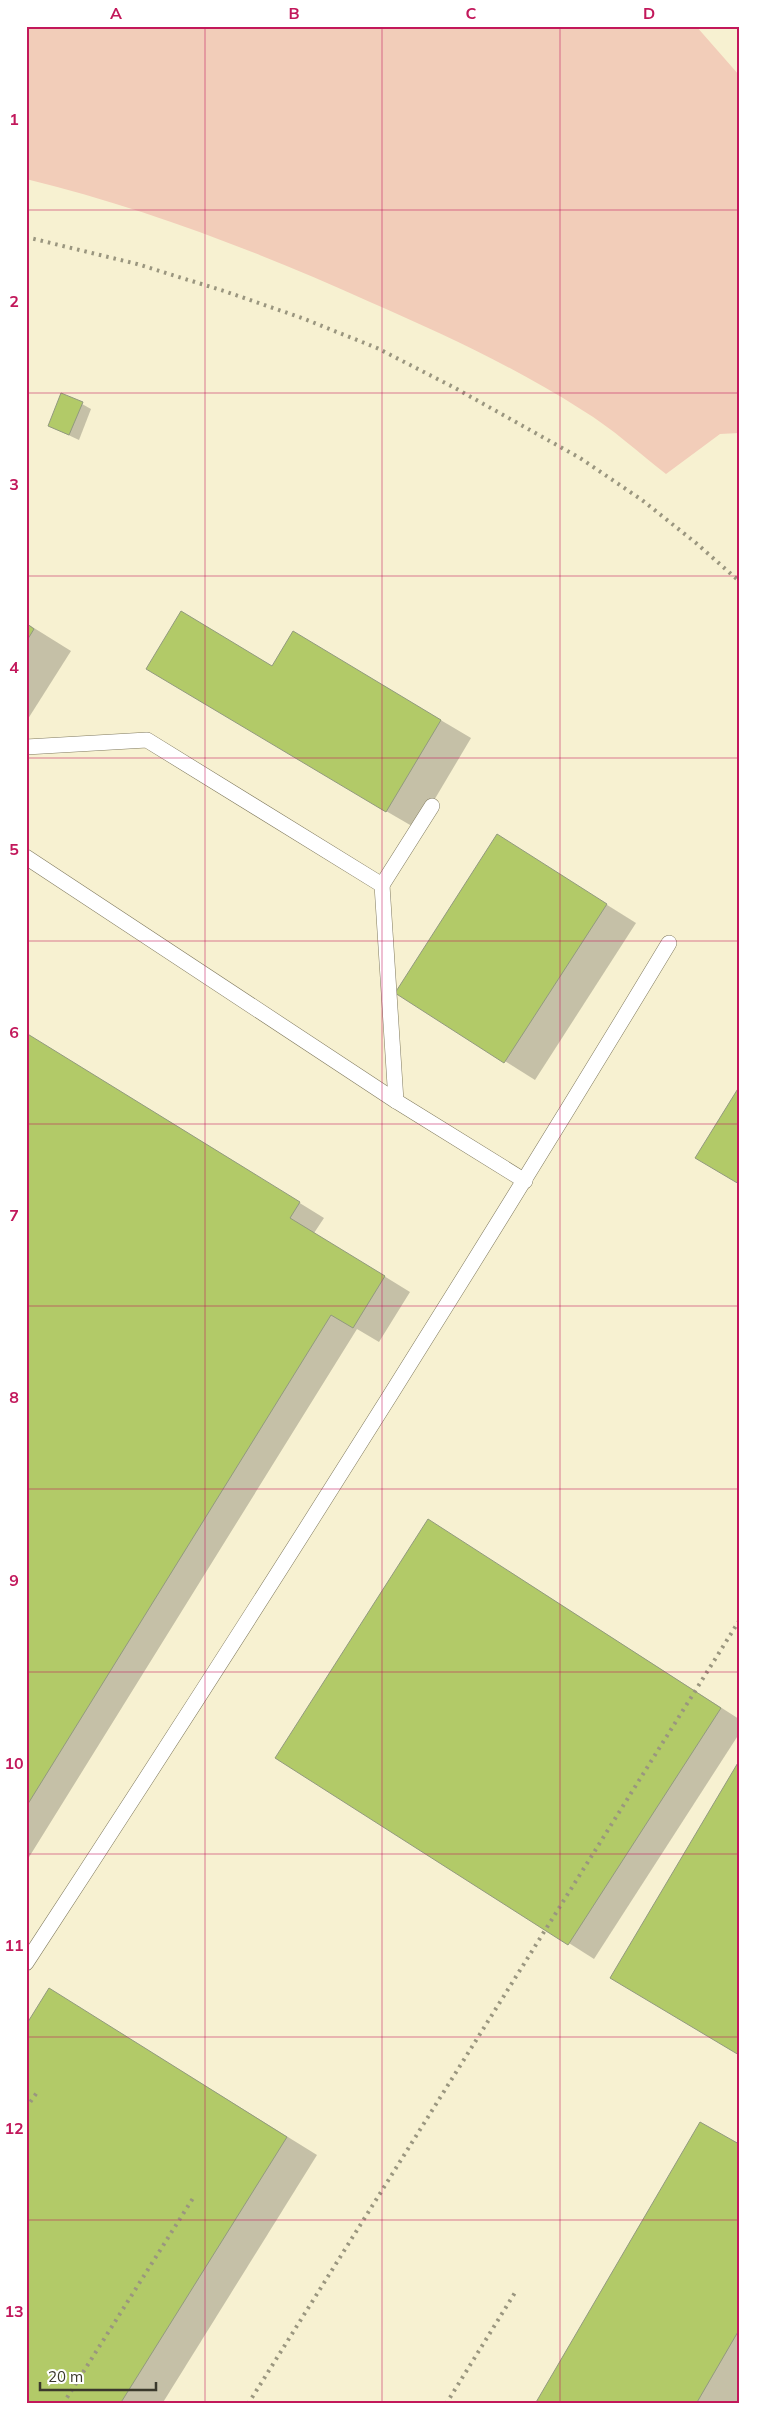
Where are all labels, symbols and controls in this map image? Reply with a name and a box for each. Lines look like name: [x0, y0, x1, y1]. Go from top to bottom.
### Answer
text: A: [110, 3, 122, 23]
text: B: [288, 3, 300, 23]
text: C: [466, 3, 477, 23]
text: D: [643, 3, 655, 23]
text: 1: [9, 109, 19, 129]
text: 2: [9, 291, 19, 311]
text: 3: [9, 474, 19, 494]
text: 4: [9, 657, 19, 677]
text: 5: [9, 839, 19, 859]
text: 6: [9, 1022, 19, 1042]
text: 7: [9, 1205, 19, 1225]
text: 8: [9, 1387, 19, 1407]
text: 9: [9, 1570, 19, 1590]
text: 10: [4, 1753, 24, 1773]
text: 11: [4, 1935, 24, 1955]
text: 12: [4, 2118, 24, 2138]
text: 13: [4, 2301, 24, 2321]
scale bar: [40, 2360, 156, 2392]
text: 20 m: [48, 2367, 83, 2386]

